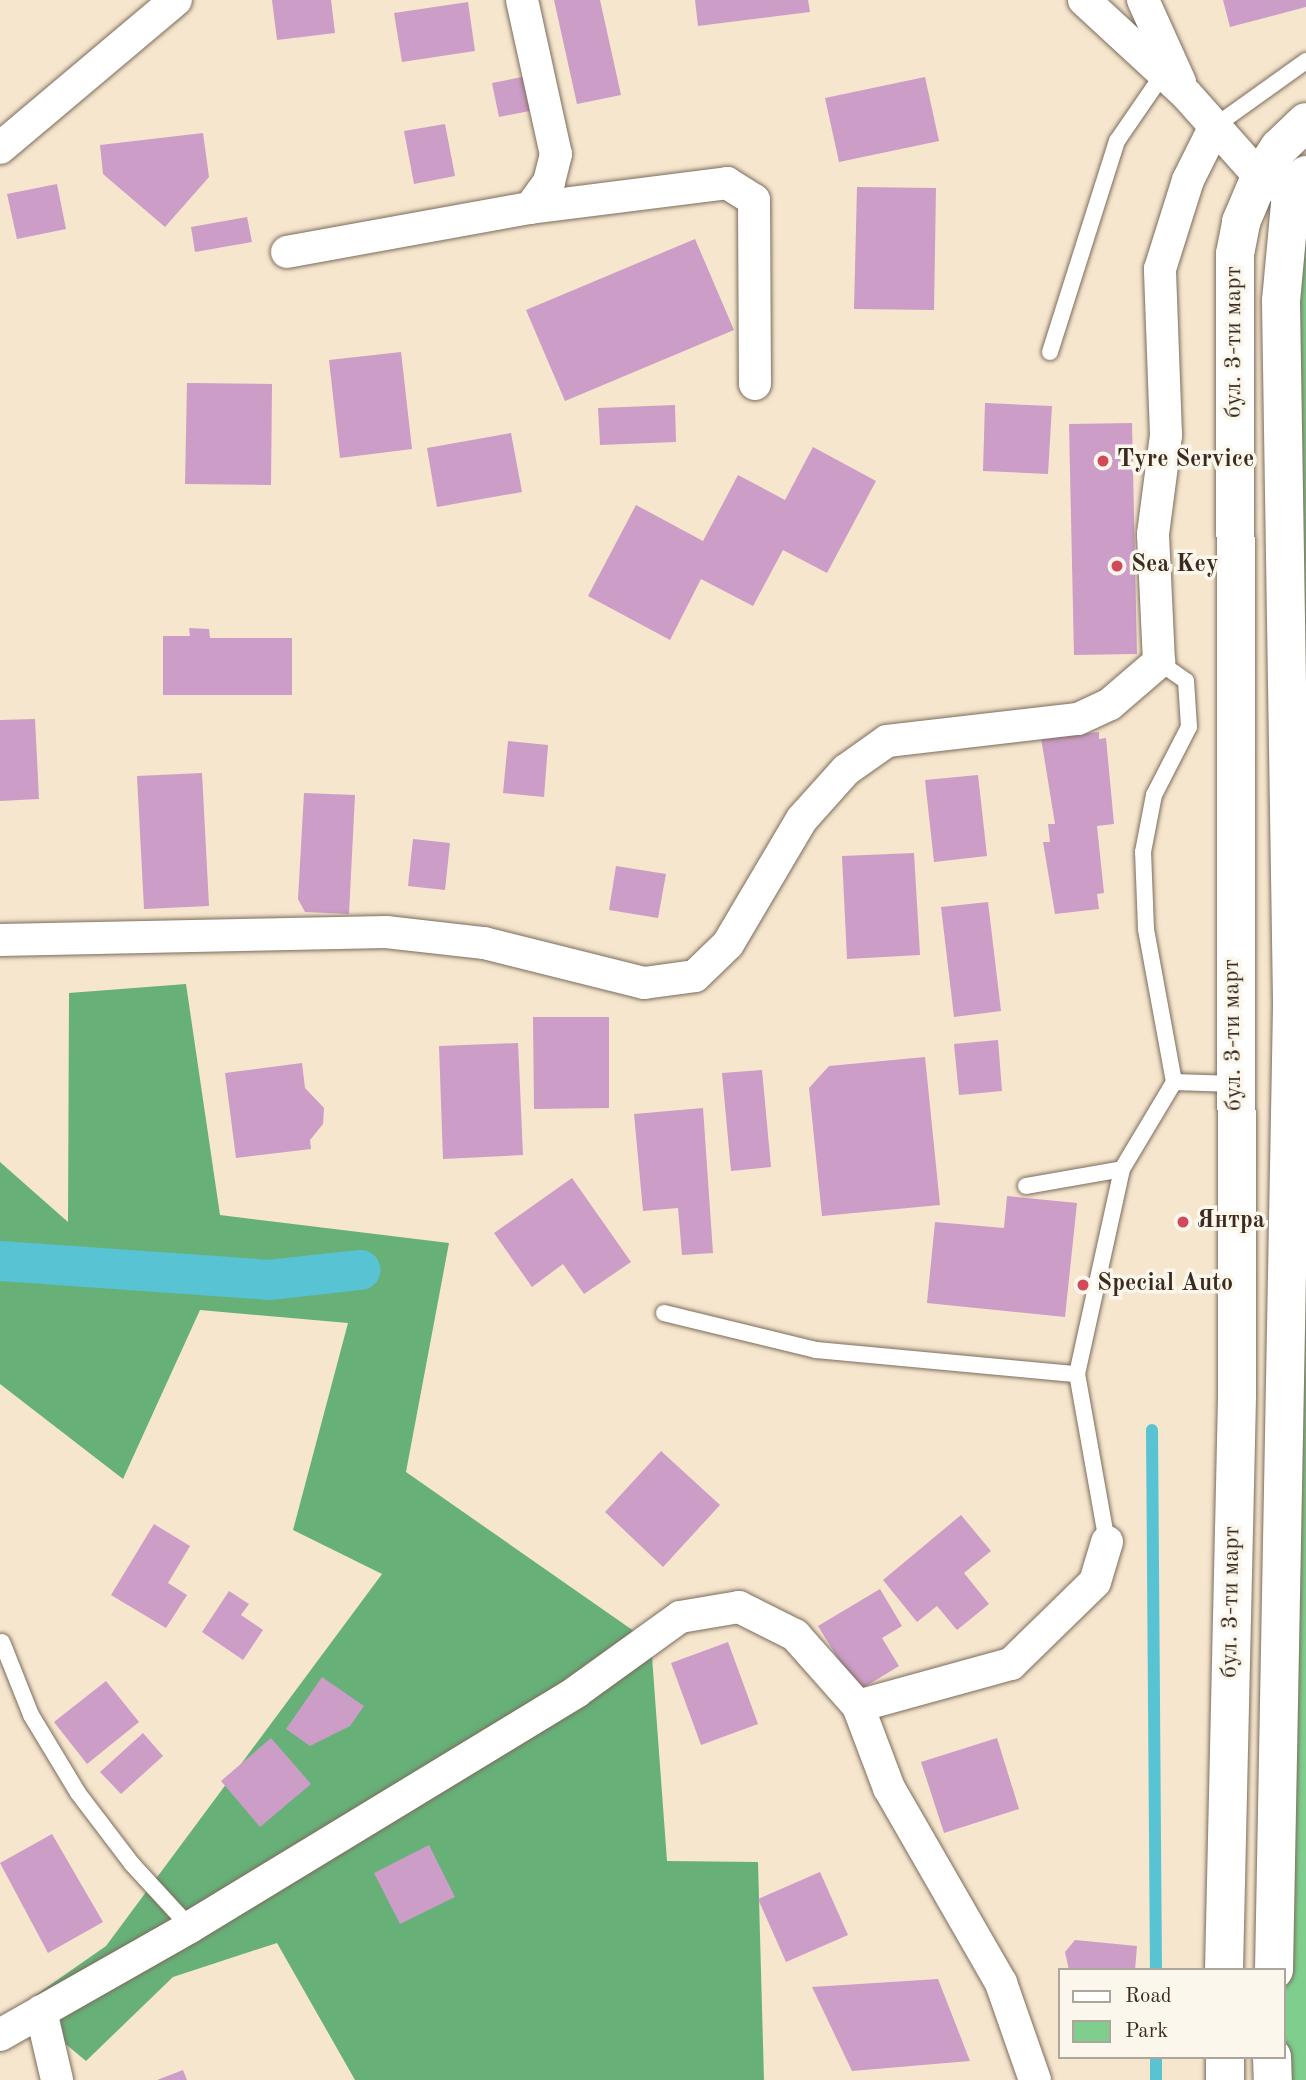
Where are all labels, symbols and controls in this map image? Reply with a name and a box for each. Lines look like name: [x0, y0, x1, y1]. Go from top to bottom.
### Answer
street label: бул. 3-ти март: [1221, 266, 1249, 418]
place label: Tyre Service: [1117, 447, 1254, 475]
marker: Tyre Service: [1095, 453, 1111, 469]
place label: Sea Key: [1131, 552, 1219, 580]
marker: Sea Key: [1109, 558, 1125, 574]
street label: бул. 3-ти март: [1218, 959, 1250, 1111]
place label: Янтра: [1197, 1208, 1265, 1236]
marker: Янтра: [1175, 1214, 1191, 1230]
place label: Special Auto: [1097, 1271, 1233, 1299]
marker: Special Auto: [1075, 1277, 1091, 1293]
street label: бул. 3-ти март: [1216, 1526, 1248, 1678]
legend: [1058, 1968, 1285, 2059]
text: Road: [1125, 1986, 1172, 2007]
text: Park: [1125, 2021, 1168, 2042]

